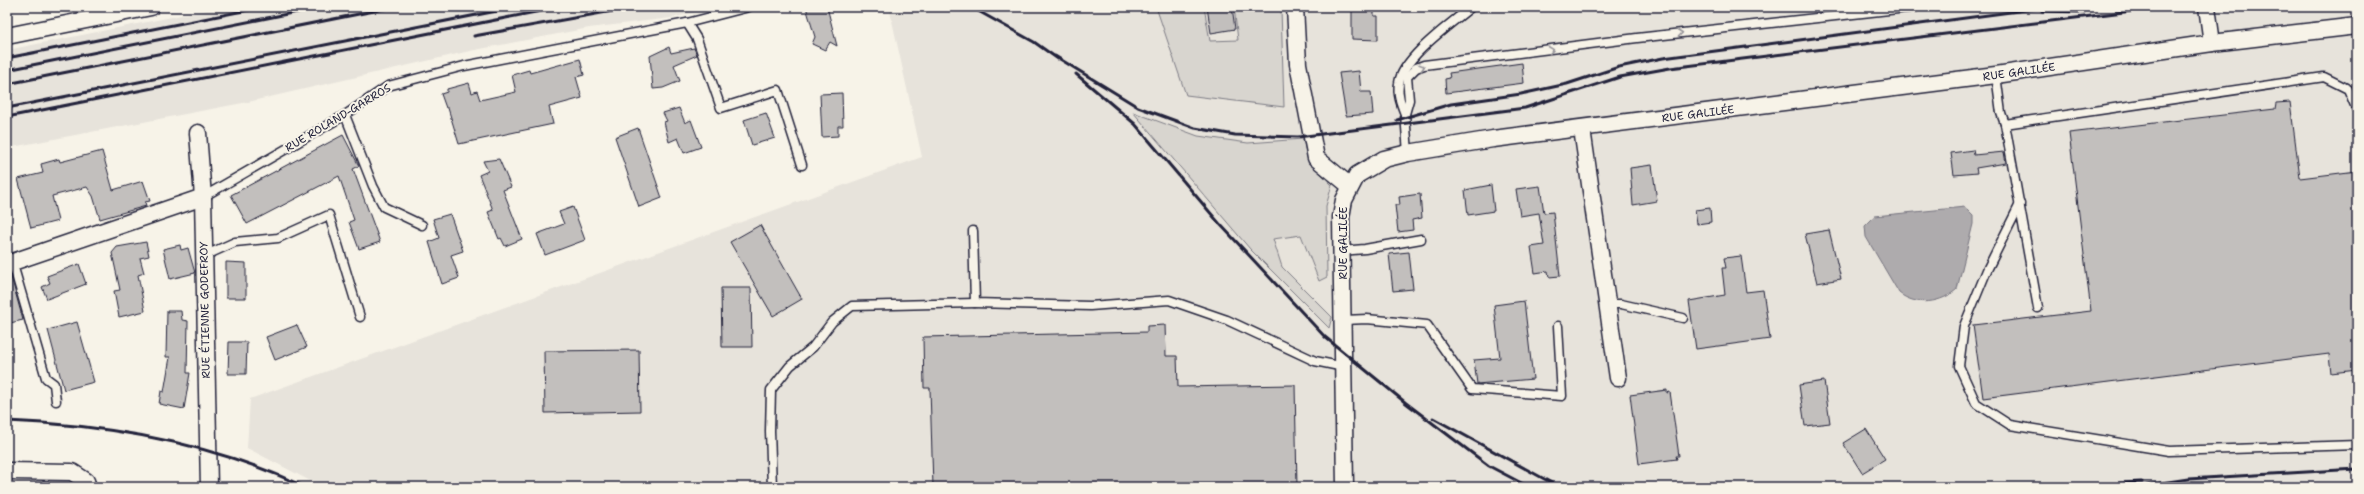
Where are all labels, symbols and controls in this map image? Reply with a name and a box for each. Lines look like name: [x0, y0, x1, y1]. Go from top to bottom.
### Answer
one-way arrow: [1677, 29, 1683, 38]
one-way arrow: [1548, 46, 1554, 55]
street label: RUE GALILÉE: [1982, 58, 2056, 85]
one-way arrow: [1418, 63, 1425, 72]
street label: RUE ROLAND-GARROS: [282, 81, 394, 155]
street label: RUE GALILÉE: [1661, 101, 1735, 126]
street label: RUE GALILÉE: [1335, 206, 1351, 279]
street label: RUE ÉTIENNE GODEFROY: [195, 241, 214, 379]

